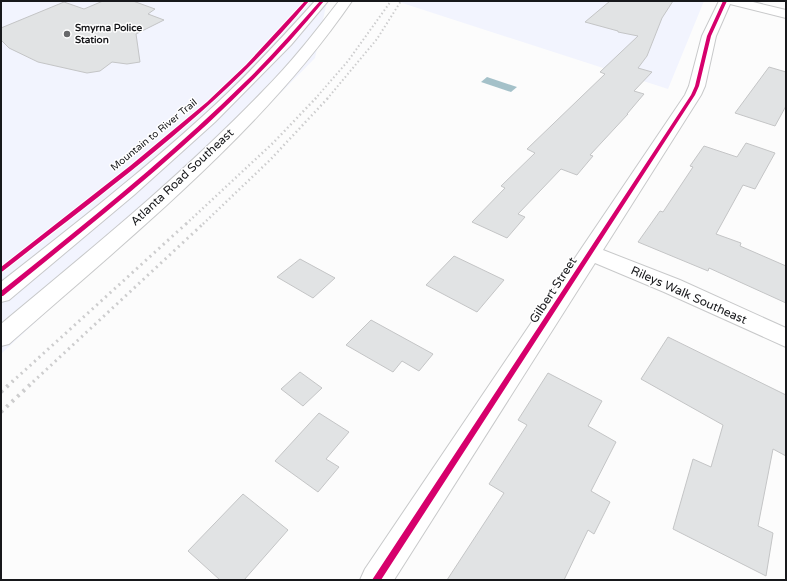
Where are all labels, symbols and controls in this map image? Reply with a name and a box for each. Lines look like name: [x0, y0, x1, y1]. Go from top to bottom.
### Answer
place label: Smyrna Police Station: [75, 22, 143, 46]
marker: Smyrna Police Station: [62, 29, 72, 39]
street label: Mountain to River Trail: [108, 96, 200, 174]
street label: Atlanta Road Southeast: [128, 125, 237, 228]
street label: Gilbert Street: [526, 254, 580, 326]
street label: Rileys Walk Southeast: [629, 263, 749, 327]

